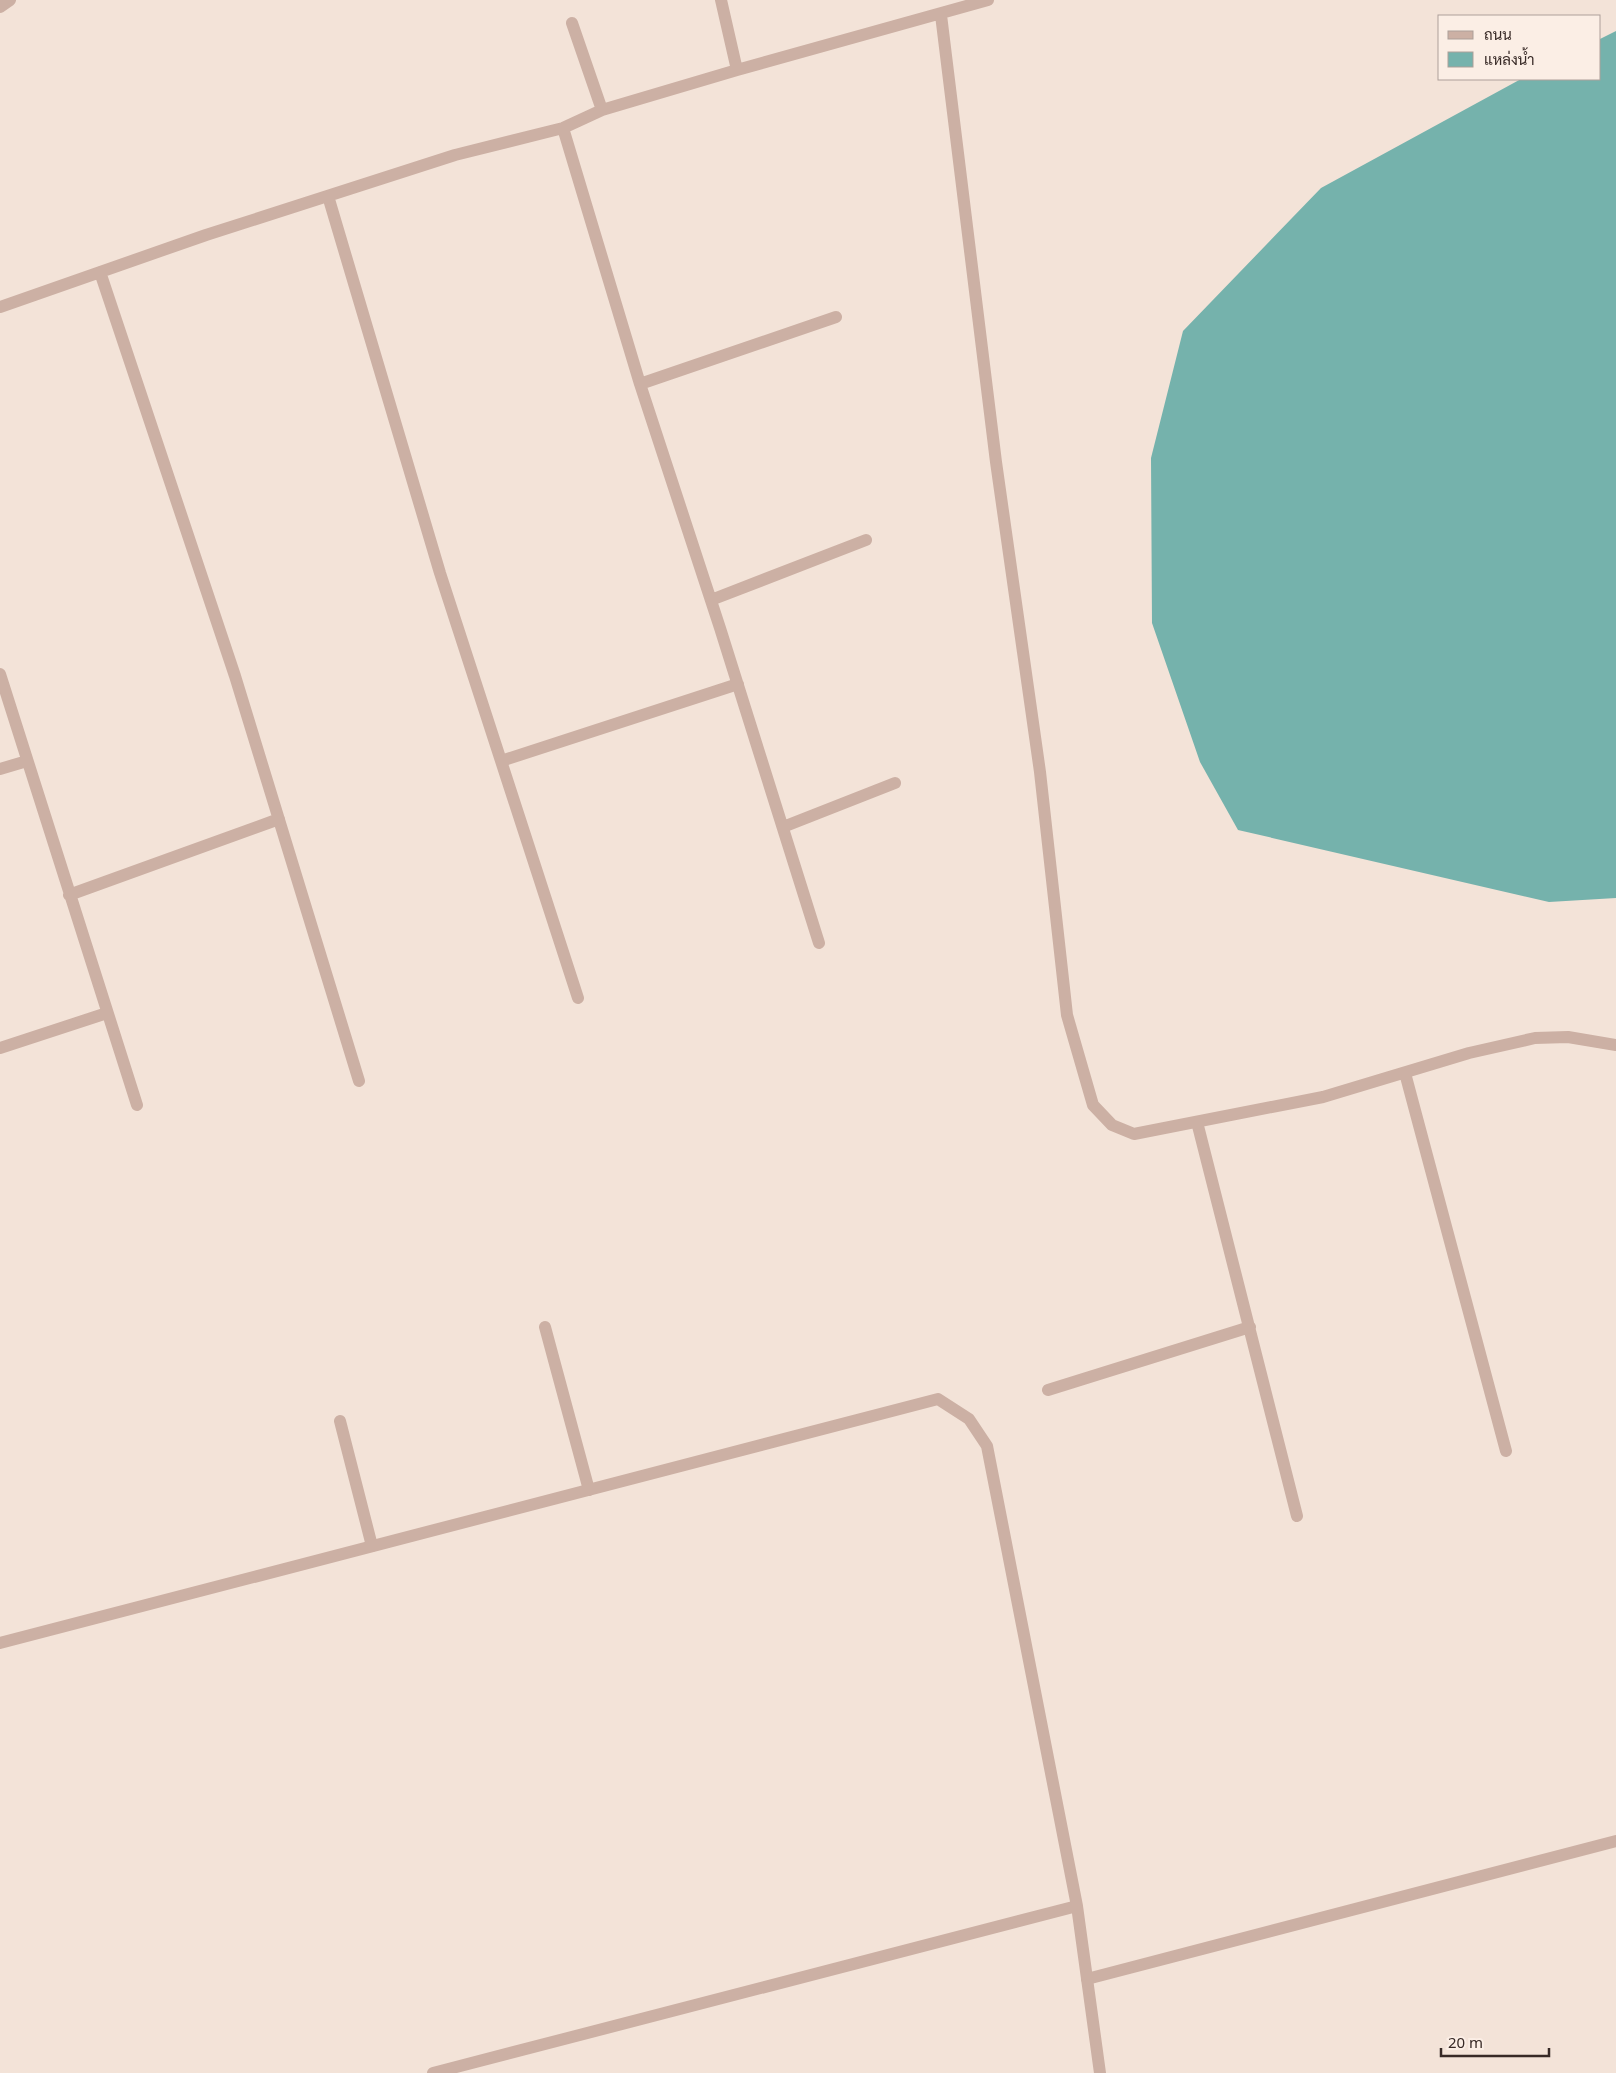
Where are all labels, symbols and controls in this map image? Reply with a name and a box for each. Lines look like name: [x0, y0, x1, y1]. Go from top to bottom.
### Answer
legend: [1438, 15, 1601, 80]
text: ถนน: [1484, 24, 1512, 44]
text: แหล่งน้ำ: [1484, 47, 1535, 69]
scale bar: [1441, 2026, 1548, 2058]
text: 20 m: [1448, 2032, 1483, 2052]

